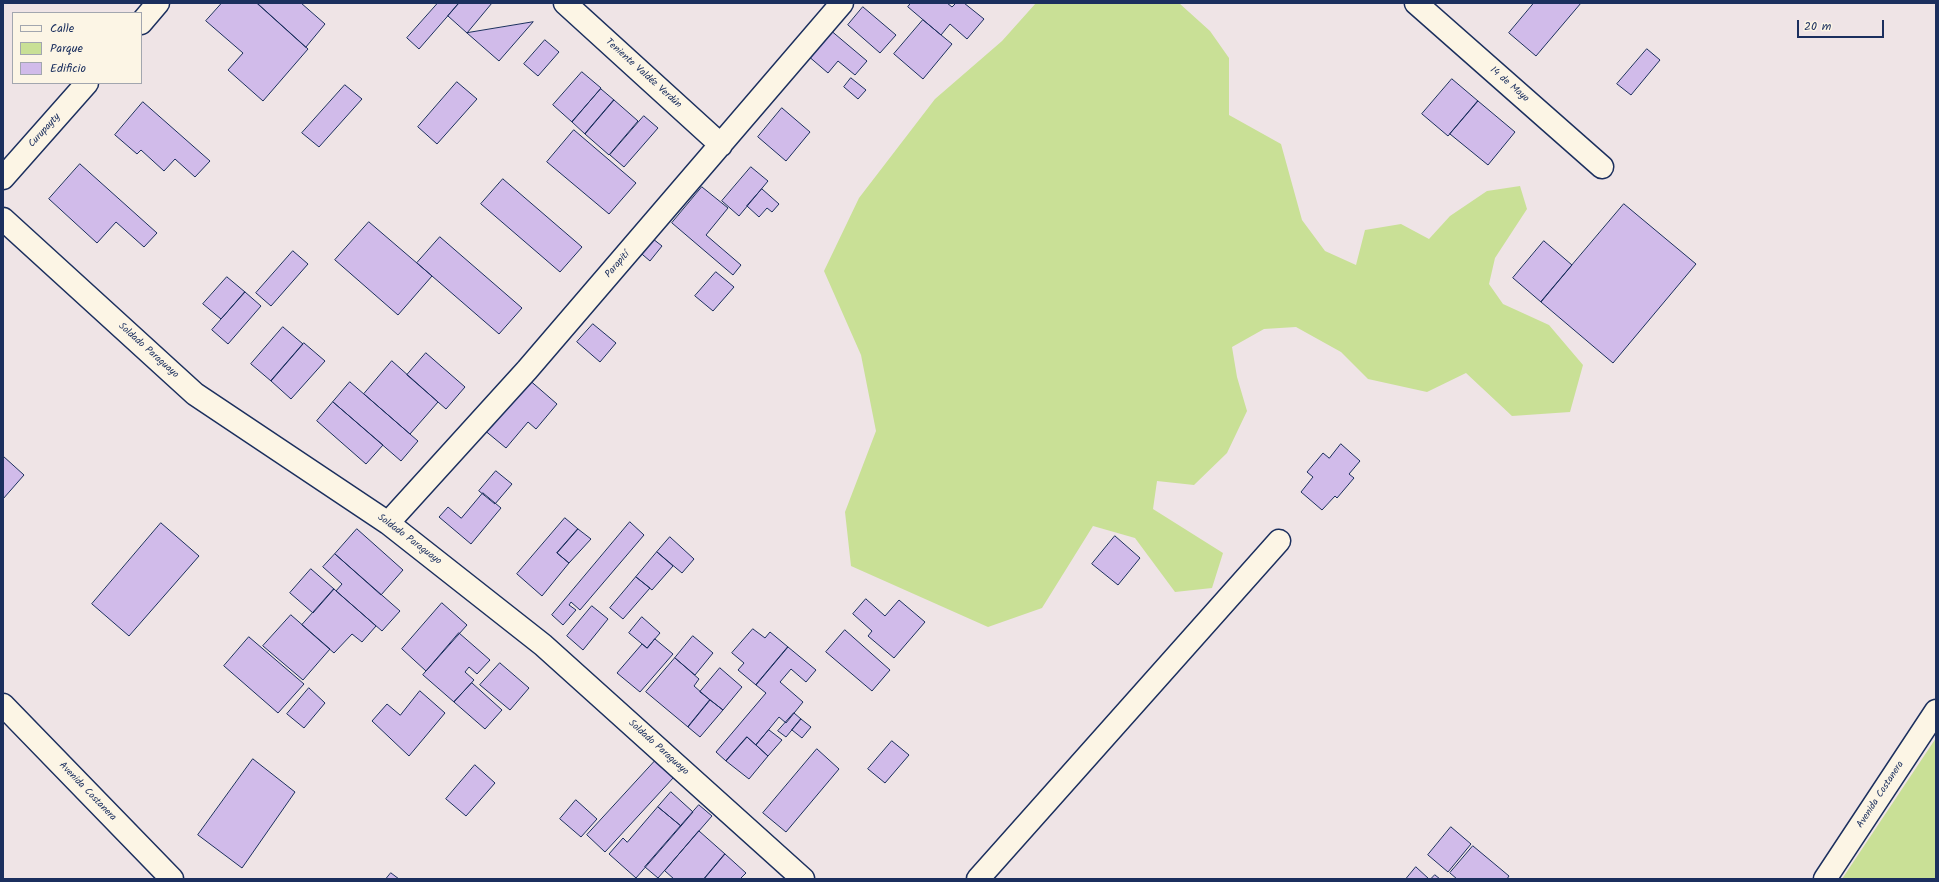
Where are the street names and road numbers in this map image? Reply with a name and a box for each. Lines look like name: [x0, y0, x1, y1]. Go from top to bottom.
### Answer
street label: Teniente Valdéz Verdún: [602, 37, 684, 111]
street label: 14 de Mayo: [1487, 65, 1531, 105]
street label: Curupayty: [27, 112, 63, 150]
street label: Parapití: [603, 249, 633, 281]
street label: Soldado Paraguayo: [115, 321, 181, 381]
street label: Soldado Paraguayo: [375, 512, 443, 568]
street label: Soldado Paraguayo: [625, 718, 691, 778]
street label: Avenida Costanera: [1855, 759, 1907, 831]
street label: Avenida Costanera: [56, 760, 118, 824]

